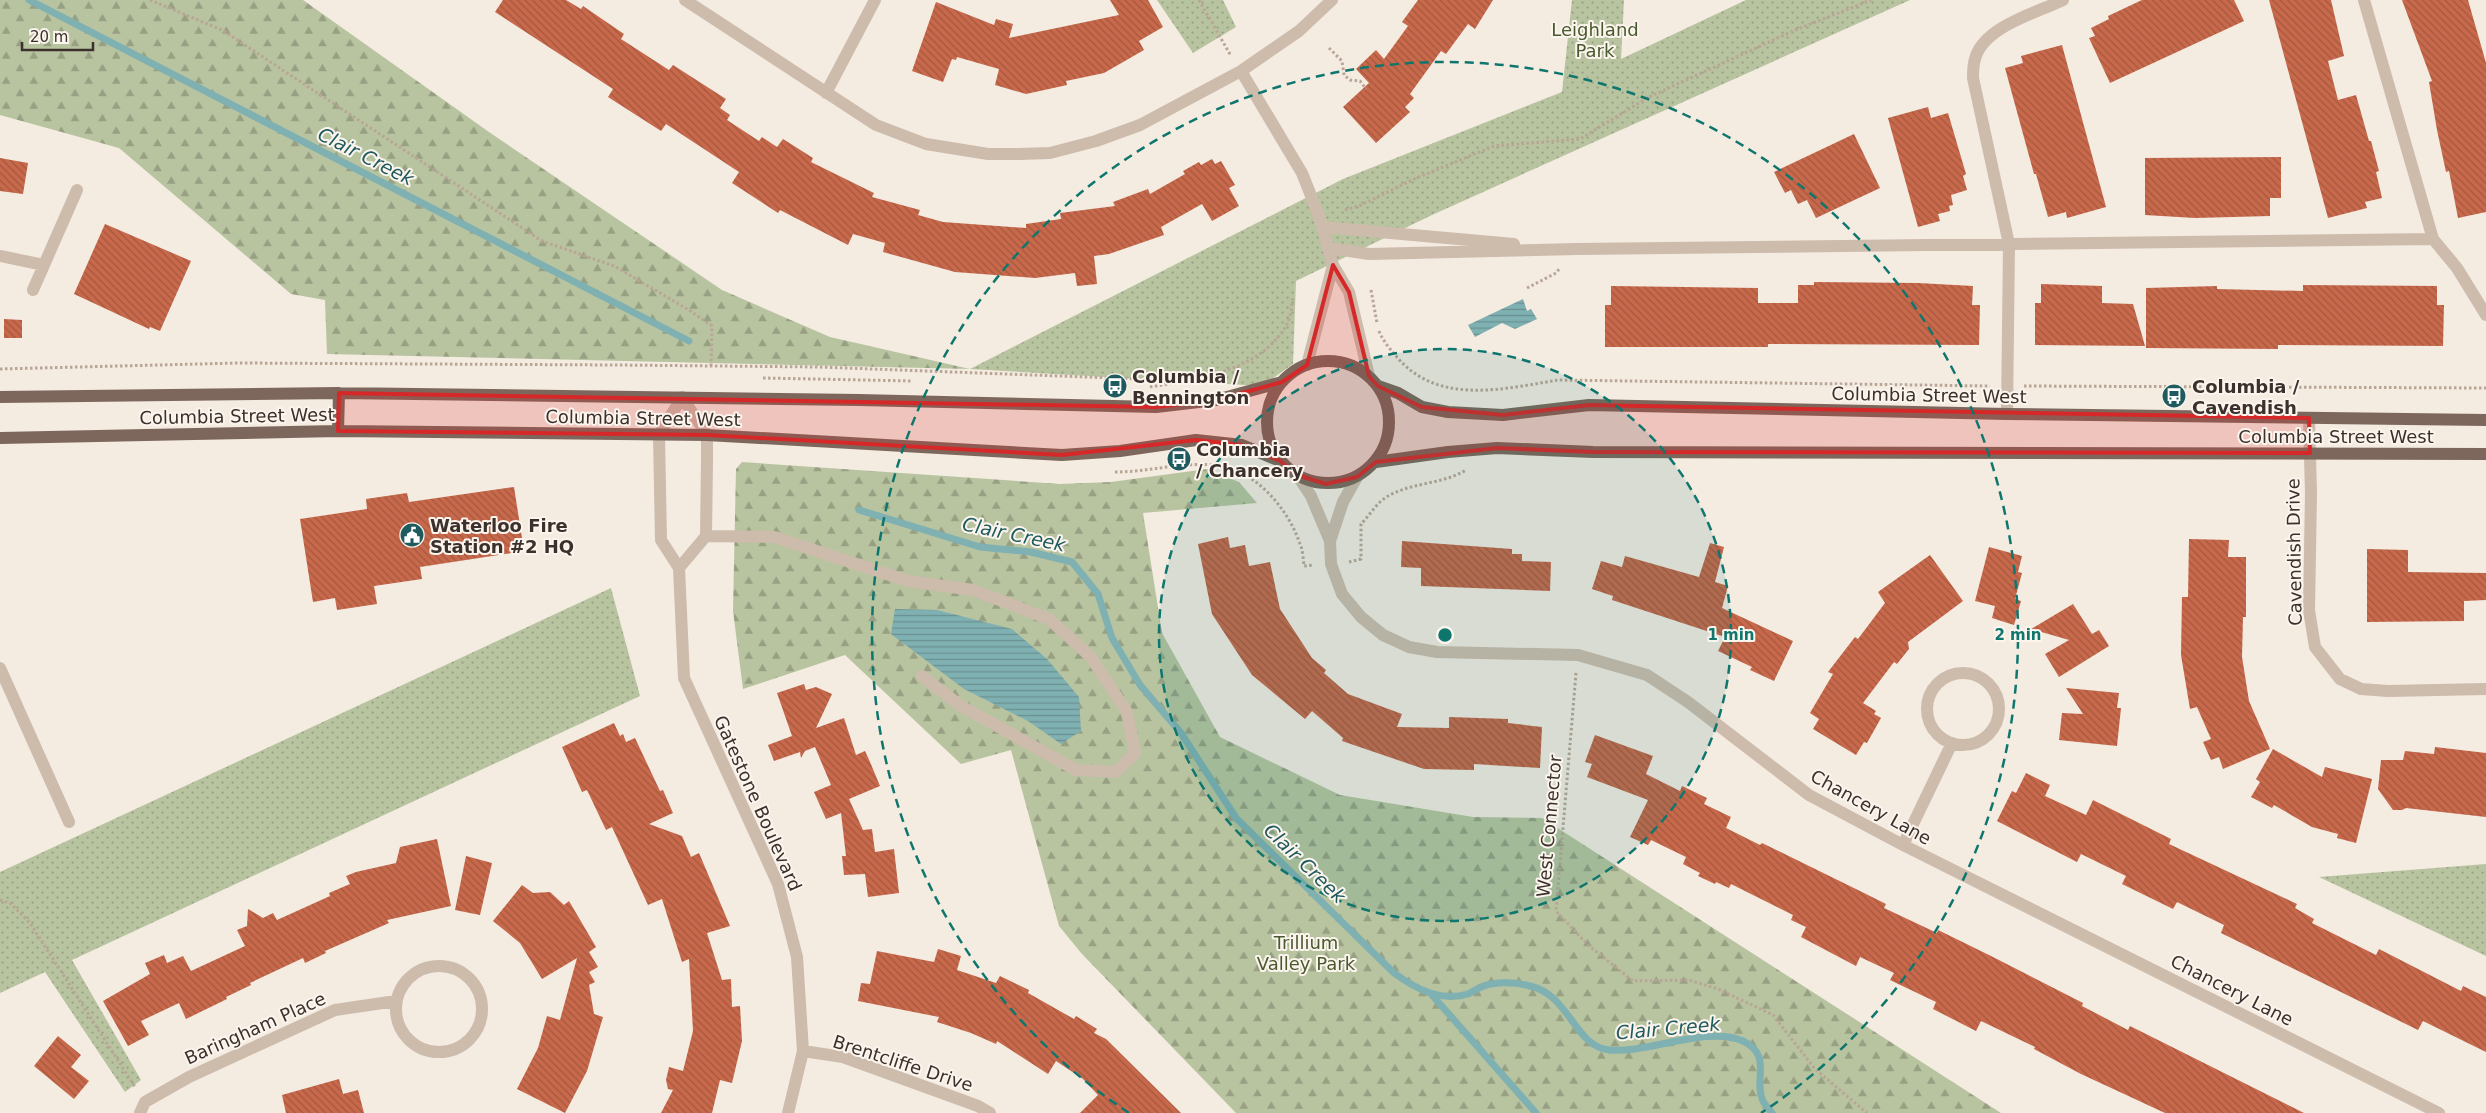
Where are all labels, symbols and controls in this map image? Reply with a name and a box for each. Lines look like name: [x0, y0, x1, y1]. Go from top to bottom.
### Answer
park label: Leighland Park: [1551, 19, 1639, 61]
scale bar: [22, 20, 94, 52]
text: 20 m: [30, 28, 68, 46]
water label: Clair Creek: [314, 122, 419, 190]
place label: Columbia / Bennington: [1132, 366, 1249, 408]
bus stop icon: Columbia / Bennington: [1102, 373, 1128, 399]
place label: Columbia / Cavendish: [2192, 376, 2300, 418]
street label: Columbia Street West: [1831, 383, 2027, 407]
bus stop icon: Columbia / Cavendish: [2161, 383, 2187, 409]
street label: Columbia Street West: [139, 404, 335, 428]
street label: Columbia Street West: [545, 406, 741, 430]
street label: Columbia Street West: [2238, 426, 2434, 447]
place label: Columbia / Chancery: [1196, 439, 1304, 481]
bus stop icon: Columbia / Chancery: [1166, 446, 1192, 472]
street label: Cavendish Drive: [2282, 478, 2306, 626]
water label: Clair Creek: [960, 512, 1069, 556]
place label: Waterloo Fire Station #2 HQ: [430, 515, 574, 557]
public building icon: Waterloo Fire Station #2 HQ: [399, 522, 425, 548]
centre of rings: [1436, 626, 1454, 644]
text: 1 min: [1707, 626, 1755, 644]
text: 2 min: [1994, 626, 2042, 644]
street label: Gatestone Boulevard: [710, 712, 806, 894]
street label: West Connector: [1532, 753, 1566, 898]
street label: Chancery Lane: [1807, 765, 1935, 849]
water label: Clair Creek: [1260, 819, 1351, 908]
park label: Trillium Valley Park: [1257, 932, 1356, 974]
street label: Chancery Lane: [2167, 950, 2297, 1030]
street label: Baringham Place: [181, 987, 329, 1069]
water label: Clair Creek: [1615, 1012, 1722, 1044]
street label: Brentcliffe Drive: [830, 1030, 976, 1096]

